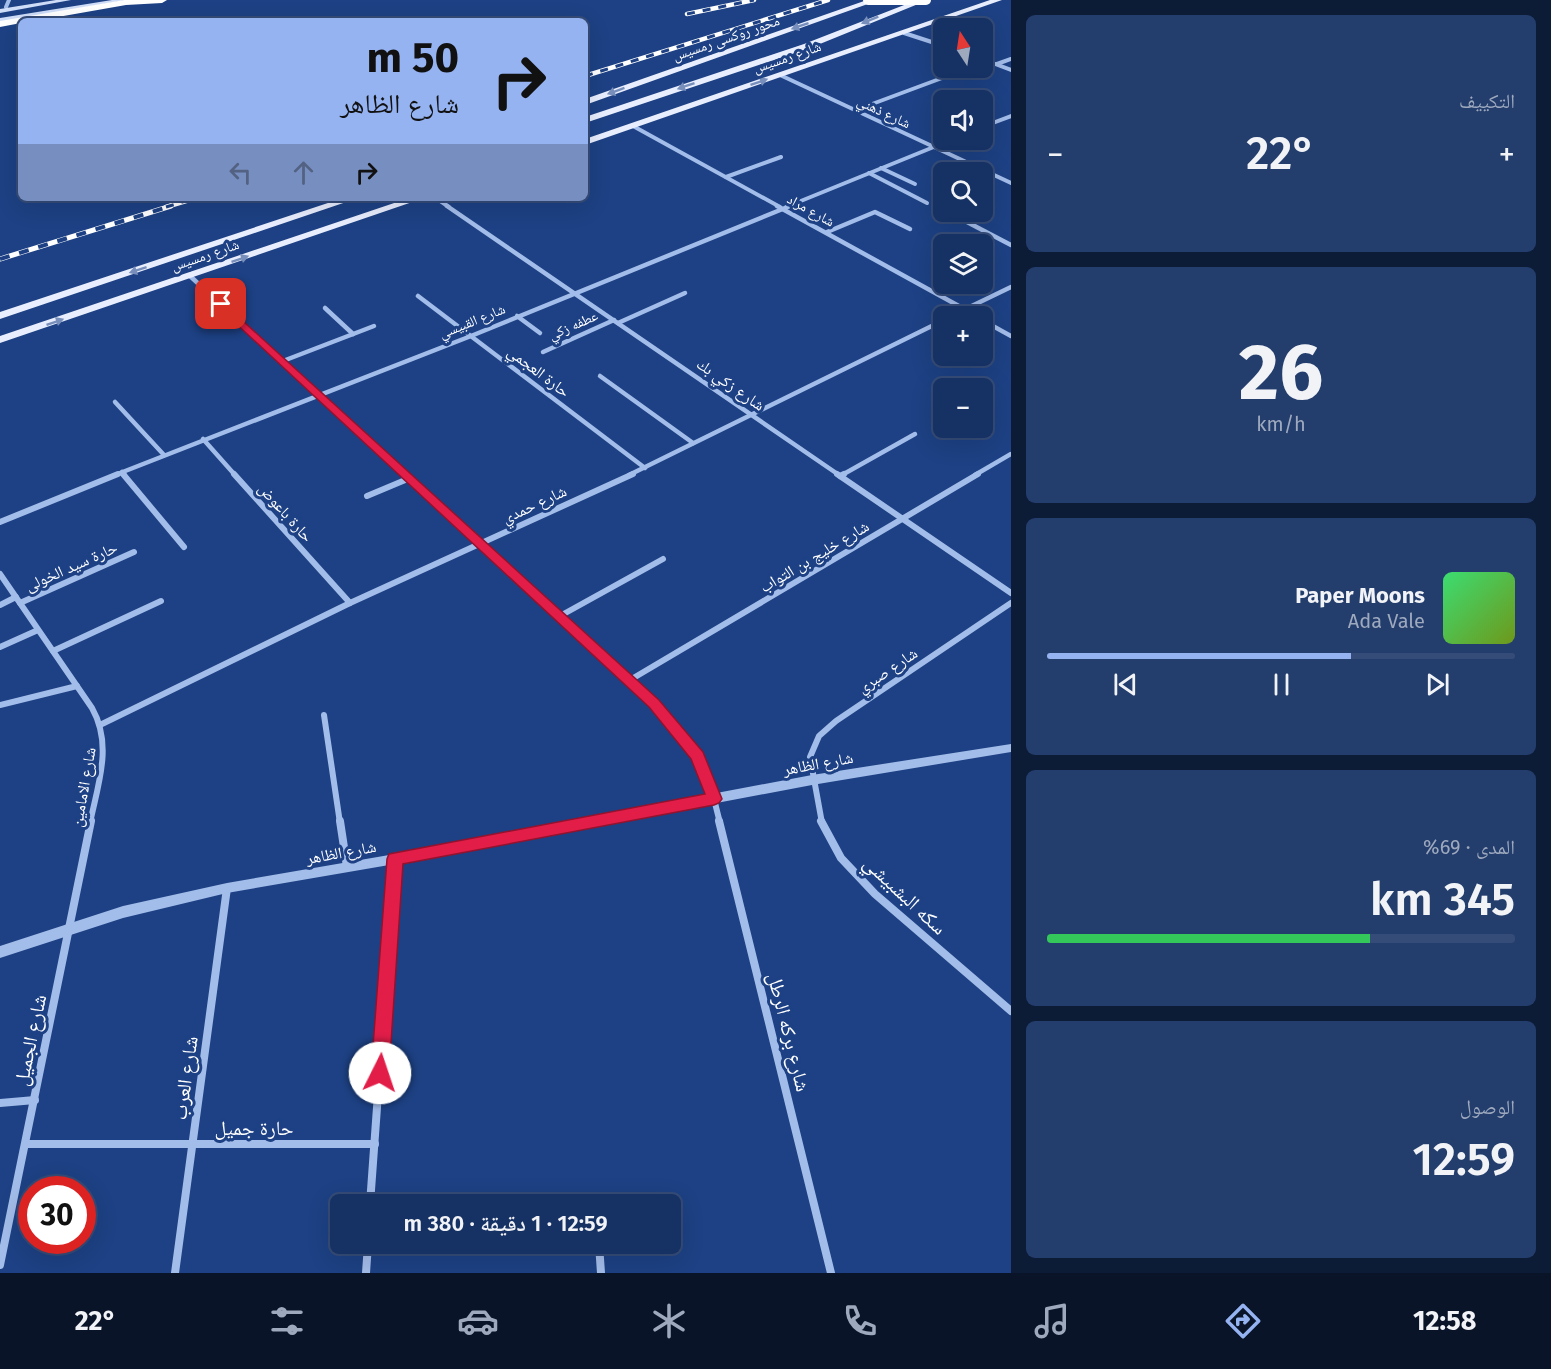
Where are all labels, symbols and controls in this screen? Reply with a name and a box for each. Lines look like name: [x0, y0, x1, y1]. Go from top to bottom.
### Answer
street label: محور روكسى رمسيس: [670, 12, 782, 65]
one-way arrow: [860, 15, 878, 25]
north arrow: [933, 18, 993, 78]
map controls: [933, 18, 993, 438]
one-way arrow: [791, 22, 809, 32]
text: 50 m: [366, 33, 459, 83]
street label: شارع رمسيس: [751, 38, 824, 78]
icon: right: [480, 42, 558, 120]
one-way arrow: [751, 76, 769, 86]
one-way arrow: [677, 82, 695, 92]
one-way arrow: [607, 86, 625, 96]
text: شارع الظاهر: [340, 88, 459, 120]
text: التكييف: [1459, 89, 1515, 113]
button: sound: [933, 90, 993, 150]
street label: شارع ذهني: [853, 93, 913, 135]
text: 22°: [1246, 127, 1316, 181]
text: −: [1047, 135, 1064, 175]
text: +: [1499, 135, 1515, 175]
icon: left: [224, 156, 257, 189]
icon: ahead: [287, 156, 320, 189]
icon: right: [350, 156, 383, 189]
button: search: [933, 162, 993, 222]
street label: شارع مراد: [784, 191, 837, 231]
button: layers: [933, 234, 993, 294]
street label: شارع رمسيس: [169, 236, 242, 276]
one-way arrow: [231, 253, 249, 263]
one-way arrow: [129, 265, 147, 275]
pin: [195, 278, 246, 329]
icon: arrive: [204, 287, 237, 320]
street label: شارع القبيسي: [437, 300, 509, 345]
button: +: [933, 306, 993, 366]
street label: عطفه زكي: [546, 307, 602, 346]
one-way arrow: [46, 316, 64, 326]
text: 26: [1239, 326, 1323, 420]
street label: حارة العجمي: [502, 342, 574, 403]
street label: شارع زكي بك: [691, 354, 768, 417]
button: −: [933, 378, 993, 438]
text: km/h: [1256, 412, 1306, 436]
street label: حارة باعوض: [253, 479, 317, 546]
street label: شارع حمدي: [499, 481, 571, 530]
street label: شارع خليج بن التواب: [756, 516, 873, 597]
street label: حارة سيد الخولى: [22, 538, 121, 596]
text: Paper Moons: [1295, 582, 1425, 609]
text: Ada Vale: [1348, 609, 1425, 633]
street label: شارع صبري: [854, 643, 923, 700]
icon: previous: [1109, 668, 1142, 701]
icon: pause: [1265, 668, 1298, 701]
icon: next: [1421, 668, 1454, 701]
street label: شارع الامامين: [67, 746, 101, 829]
street label: شارع الظاهر: [781, 748, 855, 780]
text: المدى · 69%: [1423, 835, 1515, 859]
street label: شارع الظاهر: [304, 837, 378, 869]
street label: سكه البشبيشي: [856, 850, 952, 943]
text: 345 km: [1370, 873, 1515, 927]
street label: شارع بركه الرطل: [762, 970, 815, 1094]
street label: شارع الجميل: [9, 992, 52, 1088]
street label: شارع العرب: [167, 1035, 204, 1121]
position arrow: [348, 1041, 412, 1105]
text: الوصول: [1460, 1095, 1515, 1119]
street label: حارة جميل: [215, 1116, 294, 1140]
text: 12:59: [1412, 1133, 1515, 1187]
speed limit sign: 30: [18, 1176, 96, 1254]
text: 12:59 · 1 دقيقة · 380 m: [403, 1210, 608, 1237]
icon: filters: [266, 1300, 308, 1342]
icon: car: [457, 1300, 499, 1342]
icon: climate: [648, 1300, 690, 1342]
icon: phone: [839, 1300, 881, 1342]
icon: music: [1031, 1300, 1073, 1342]
icon: directions: [1222, 1300, 1264, 1342]
text: 22°: [75, 1305, 117, 1337]
text: 12:58: [1413, 1305, 1476, 1337]

